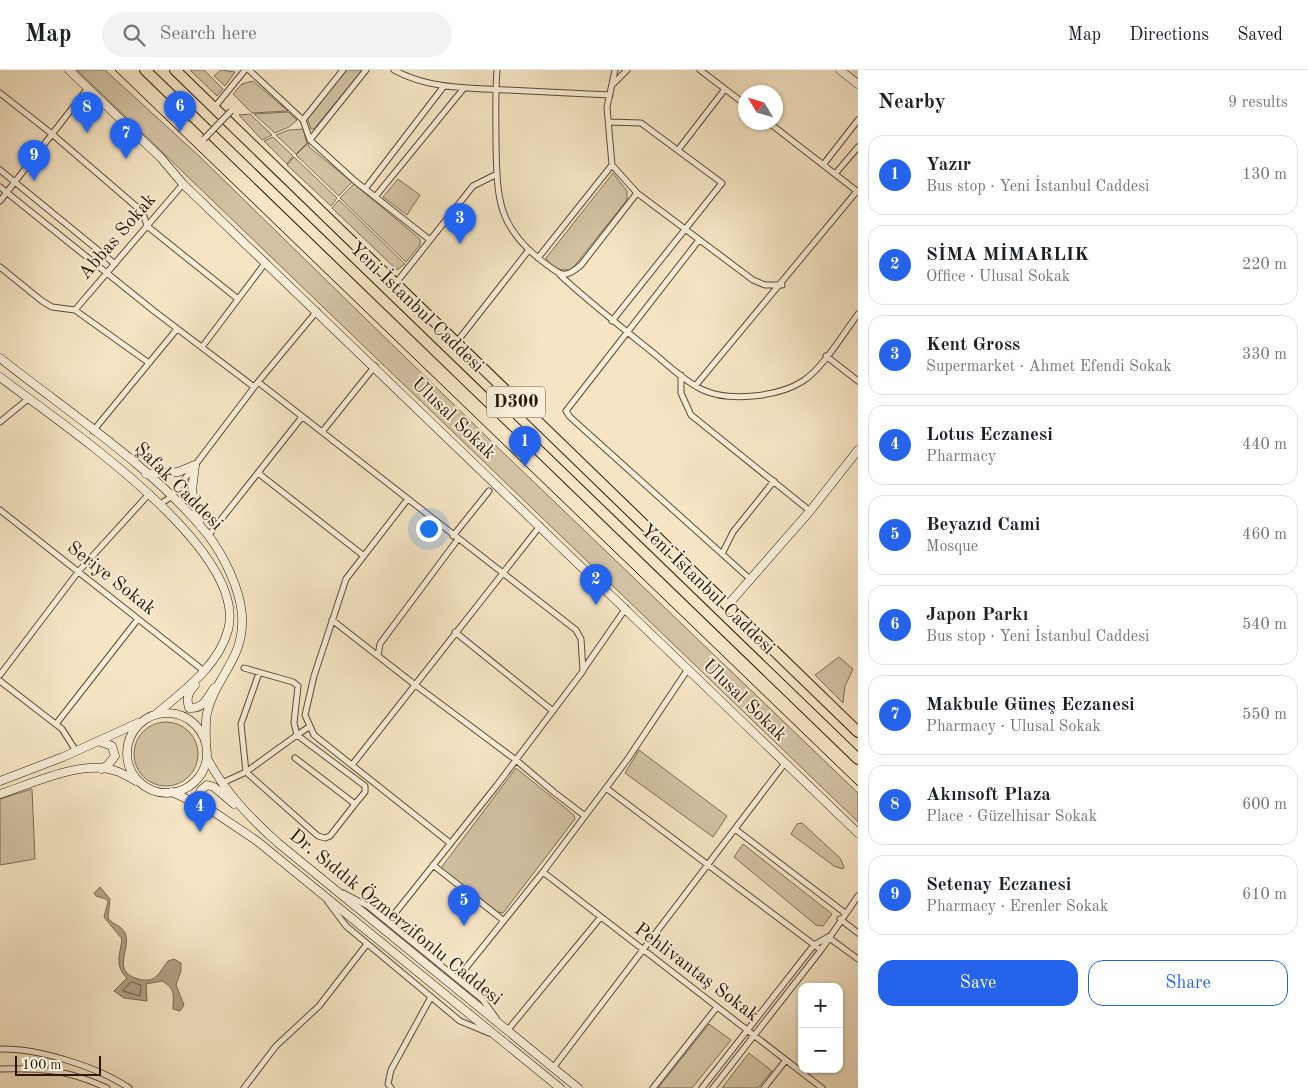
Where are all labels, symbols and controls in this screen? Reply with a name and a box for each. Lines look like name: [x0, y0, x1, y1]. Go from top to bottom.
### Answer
search box: [102, 12, 452, 57]
icon: search: [120, 21, 148, 49]
text: Map: [25, 23, 72, 47]
text: Search here: [160, 25, 257, 44]
text: Map: [1068, 26, 1101, 44]
text: Directions: [1129, 26, 1209, 44]
text: Saved: [1237, 26, 1283, 44]
north arrow: [738, 85, 783, 130]
pin: 6: [164, 91, 196, 132]
pin: 8: [71, 92, 103, 133]
text: Nearby: [878, 92, 946, 113]
text: 9 results: [1228, 95, 1288, 111]
pin: 7: [110, 118, 142, 159]
pin: 9: [18, 140, 50, 181]
text: Yazır: [926, 156, 971, 175]
text: 1: [890, 167, 900, 183]
text: 130 m: [1242, 167, 1287, 183]
text: Bus stop · Yeni İstanbul Caddesi: [926, 179, 1149, 195]
street label: Abbas Sokak: [76, 190, 160, 284]
pin: 3: [444, 203, 476, 244]
street label: Yeni İstanbul Caddesi: [345, 237, 489, 377]
text: SİMA MİMARLIK: [926, 246, 1089, 265]
text: 2: [890, 257, 900, 273]
text: 220 m: [1242, 257, 1287, 273]
text: Office · Ulusal Sokak: [926, 269, 1070, 285]
text: Kent Gross: [926, 336, 1020, 355]
text: 3: [890, 347, 900, 363]
text: 330 m: [1242, 347, 1287, 363]
text: Supermarket · Ahmet Efendi Sokak: [926, 359, 1172, 375]
street label: Ulusal Sokak: [407, 374, 499, 464]
road number: D300: [487, 386, 545, 418]
pin: 1: [509, 426, 541, 467]
text: Lotus Eczanesi: [926, 426, 1053, 445]
text: 4: [890, 437, 900, 453]
text: 440 m: [1242, 437, 1287, 453]
street label: Şafak Caddesi: [130, 439, 226, 535]
text: Pharmacy: [926, 449, 996, 465]
your location: [416, 516, 442, 542]
text: Beyazıd Cami: [926, 516, 1040, 535]
street label: Yeni İstanbul Caddesi: [636, 519, 780, 659]
text: 5: [890, 527, 900, 543]
text: 460 m: [1242, 527, 1287, 543]
street label: Seriye Sokak: [63, 539, 159, 619]
text: Mosque: [926, 539, 978, 555]
pin: 2: [580, 564, 612, 605]
text: Japon Parkı: [926, 606, 1028, 625]
text: 6: [890, 617, 900, 633]
text: 540 m: [1242, 617, 1287, 633]
text: Bus stop · Yeni İstanbul Caddesi: [926, 629, 1149, 645]
street label: Ulusal Sokak: [698, 656, 790, 746]
text: Makbule Güneş Eczanesi: [926, 696, 1135, 715]
text: 7: [890, 707, 900, 723]
text: 550 m: [1242, 707, 1287, 723]
text: Pharmacy · Ulusal Sokak: [926, 719, 1101, 735]
text: Akınsoft Plaza: [926, 786, 1051, 805]
pin: 4: [184, 791, 216, 832]
text: 8: [890, 797, 900, 813]
text: 600 m: [1242, 797, 1287, 813]
text: Place · Güzelhisar Sokak: [926, 809, 1097, 825]
street label: Dr. Sıddık Özmerzifonlu Caddesi: [285, 823, 508, 1010]
text: Setenay Eczanesi: [926, 876, 1071, 895]
pin: 5: [448, 885, 480, 926]
text: 9: [890, 887, 900, 903]
text: 610 m: [1242, 887, 1287, 903]
text: Pharmacy · Erenler Sokak: [926, 899, 1108, 915]
street label: Pehlivantaş Sokak: [630, 920, 762, 1026]
button: Save: [878, 960, 1078, 1006]
button: Share: [1088, 960, 1288, 1006]
map controls: [798, 983, 843, 1073]
button: +: [798, 983, 843, 1028]
button: −: [798, 1028, 843, 1073]
scale bar: [15, 1053, 101, 1076]
text: 100 m: [22, 1058, 61, 1072]

